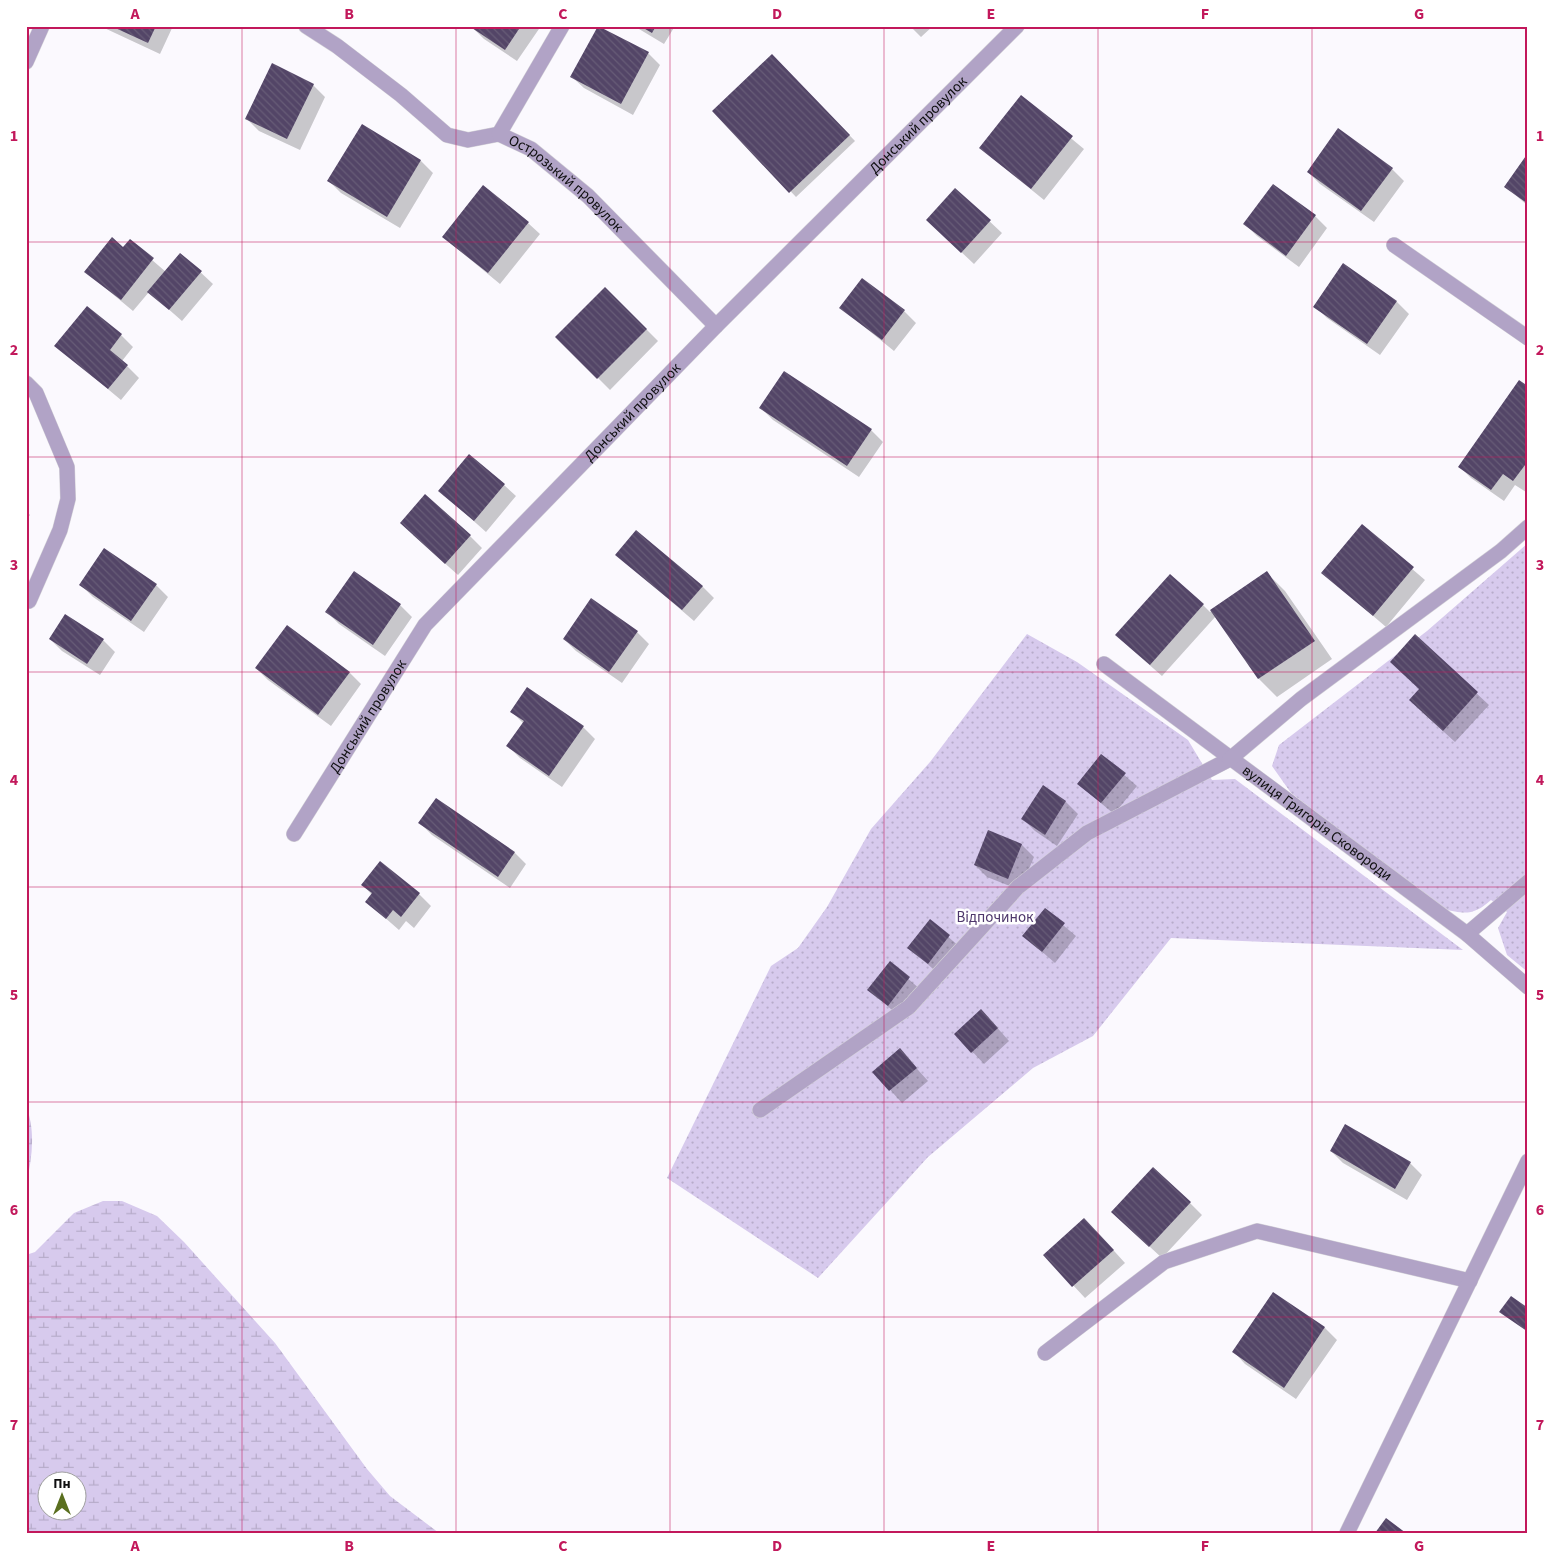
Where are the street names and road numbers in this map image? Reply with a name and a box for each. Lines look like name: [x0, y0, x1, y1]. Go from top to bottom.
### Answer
street label: Донський провулок: [865, 71, 972, 179]
street label: Острозький провулок: [505, 130, 628, 238]
street label: Донський провулок: [580, 358, 686, 466]
street label: Донський провулок: [325, 655, 412, 777]
street label: вулиця Григорія Сковороди: [1238, 760, 1397, 886]

